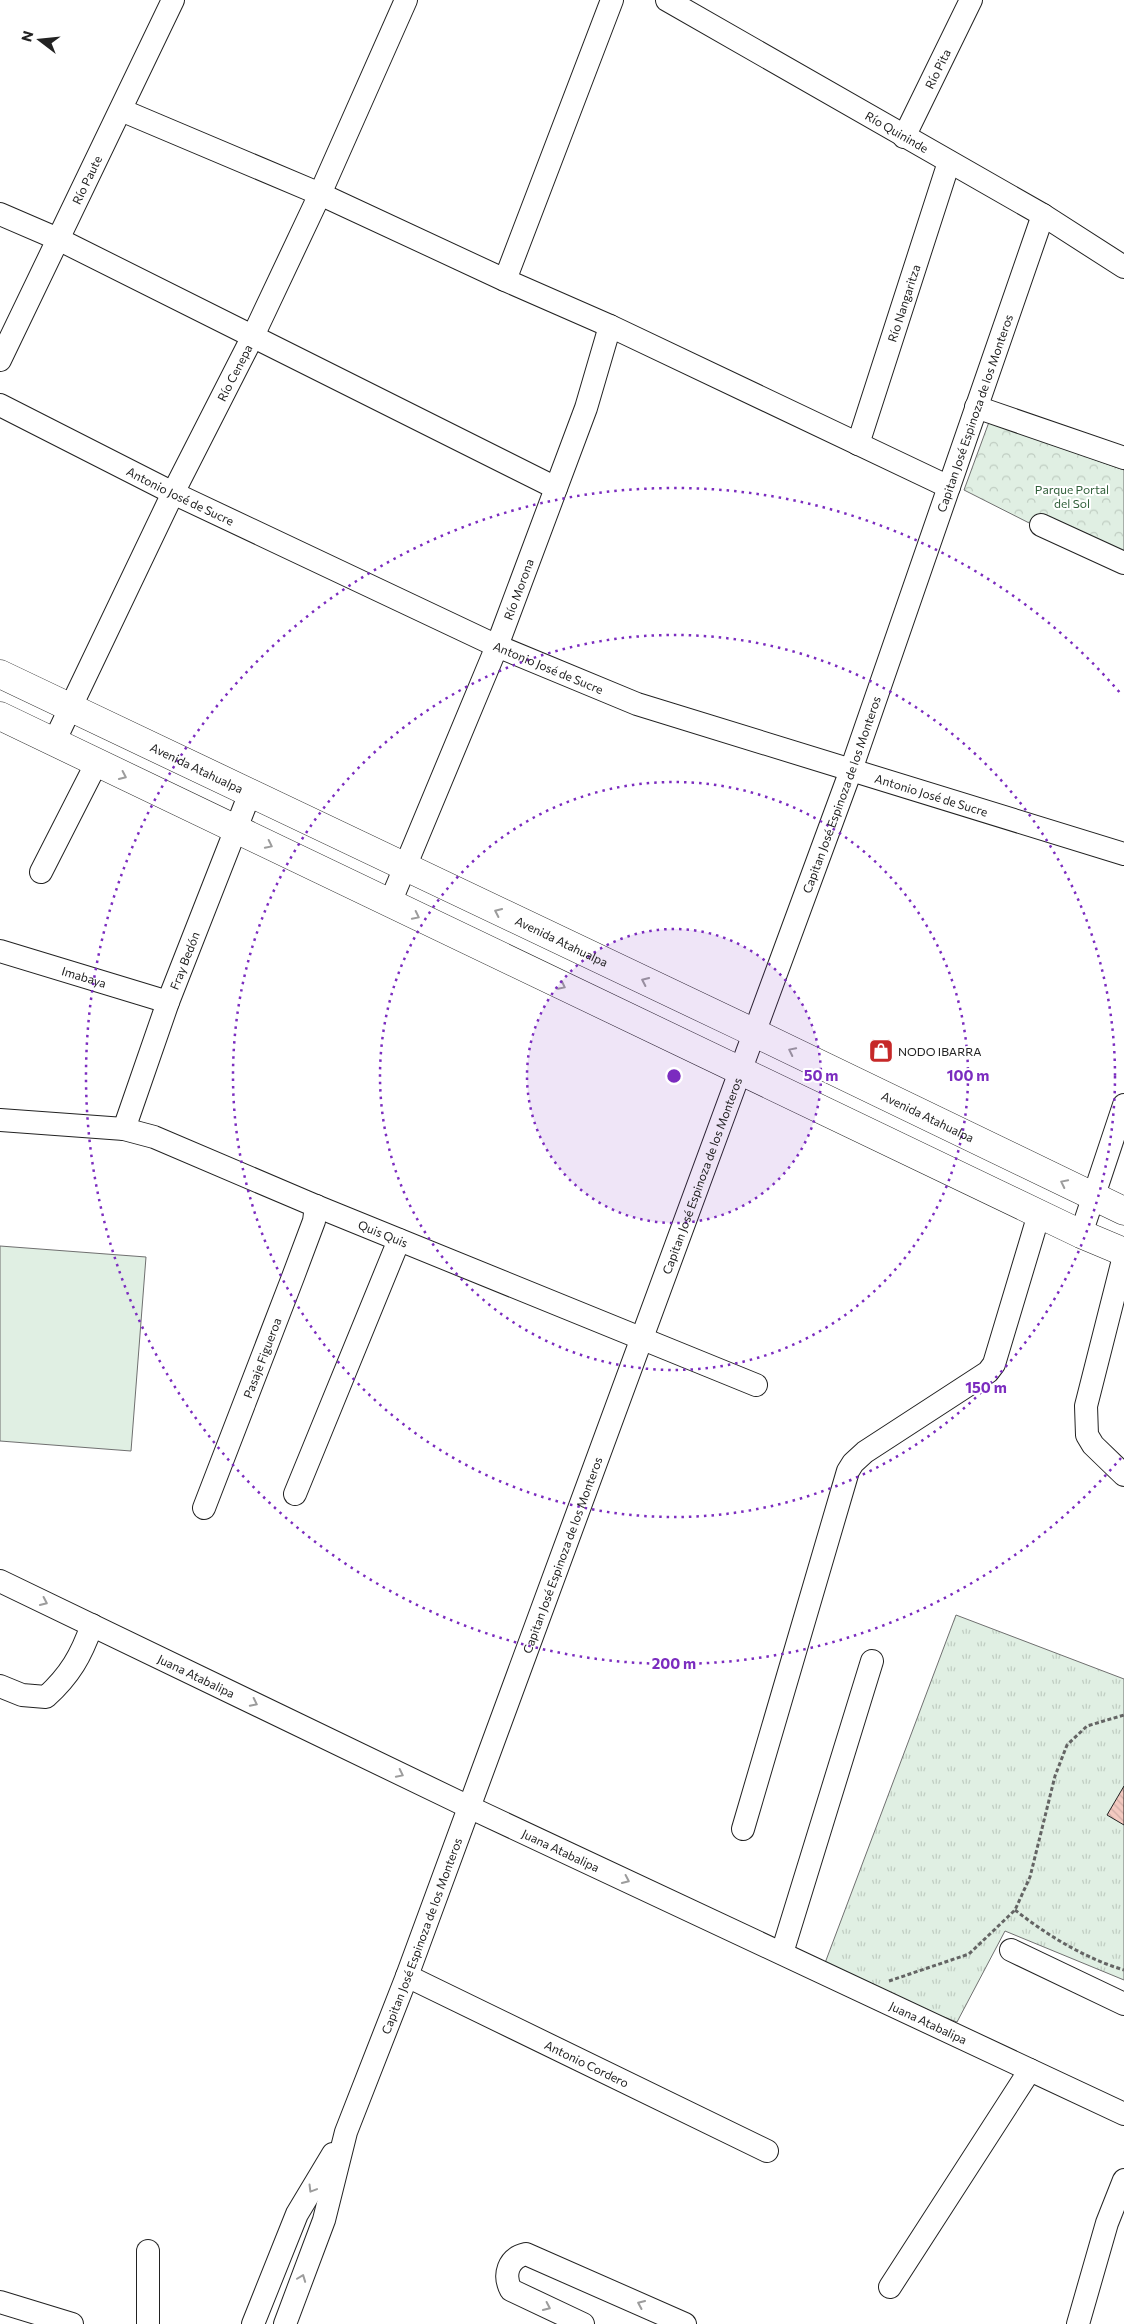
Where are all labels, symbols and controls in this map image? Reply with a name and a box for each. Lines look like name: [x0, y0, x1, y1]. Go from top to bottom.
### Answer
north arrow: [15, 15, 65, 65]
text: N: [17, 29, 37, 44]
street label: Río Pita: [922, 47, 953, 91]
street label: Río Quininde: [863, 108, 931, 155]
street label: Río Paute: [69, 153, 104, 206]
street label: Río Nangaritza: [884, 263, 922, 344]
street label: Capitan José Espinoza de los Monteros: [934, 312, 1015, 514]
street label: Río Cenepa: [214, 342, 255, 403]
street label: Antonio José de Sucre: [124, 464, 236, 528]
park label: Parque Portal del Sol: [1035, 482, 1109, 510]
street label: Río Morona: [500, 557, 536, 622]
street label: Antonio José de Sucre: [491, 638, 605, 696]
street label: Capitan José Espinoza de los Monteros: [799, 694, 883, 895]
street label: Avenida Atahualpa: [148, 740, 245, 796]
one-way arrow: [117, 770, 126, 780]
street label: Antonio José de Sucre: [873, 771, 990, 819]
one-way arrow: [264, 839, 273, 849]
one-way arrow: [494, 907, 503, 918]
one-way arrow: [411, 909, 420, 920]
street label: Avenida Atahualpa: [513, 913, 610, 969]
street label: Fray Bedón: [167, 929, 202, 992]
street label: Imabaya: [60, 963, 108, 990]
one-way arrow: [641, 977, 650, 987]
one-way arrow: [557, 980, 566, 990]
shop icon: NODO IBARRA: [868, 1038, 894, 1064]
place label: NODO IBARRA: [898, 1044, 982, 1058]
one-way arrow: [788, 1047, 797, 1057]
text: 50 m: [804, 1066, 838, 1084]
text: 100 m: [947, 1066, 989, 1084]
centre of rings: [665, 1067, 683, 1085]
street label: Capitan José Espinoza de los Monteros: [659, 1076, 744, 1276]
street label: Avenida Atahualpa: [879, 1088, 976, 1145]
one-way arrow: [1060, 1179, 1069, 1189]
street label: Quis Quis: [356, 1217, 410, 1250]
street label: Pasaje Figueroa: [240, 1316, 284, 1400]
text: 150 m: [965, 1378, 1007, 1396]
street label: Capitan José Espinoza de los Monteros: [519, 1455, 605, 1655]
one-way arrow: [39, 1596, 48, 1606]
street label: Juana Atabalipa: [155, 1651, 237, 1700]
text: 200 m: [652, 1654, 696, 1672]
one-way arrow: [248, 1697, 257, 1707]
one-way arrow: [395, 1768, 404, 1778]
street label: Juana Atabalipa: [519, 1826, 602, 1874]
street label: Capitan José Espinoza de los Monteros: [378, 1836, 464, 2036]
one-way arrow: [621, 1874, 630, 1884]
street label: Juana Atabalipa: [887, 1998, 969, 2046]
street label: Antonio Cordero: [543, 2037, 631, 2090]
one-way arrow: [309, 2183, 319, 2192]
one-way arrow: [296, 2275, 306, 2283]
one-way arrow: [637, 2300, 646, 2311]
one-way arrow: [542, 2301, 551, 2311]

